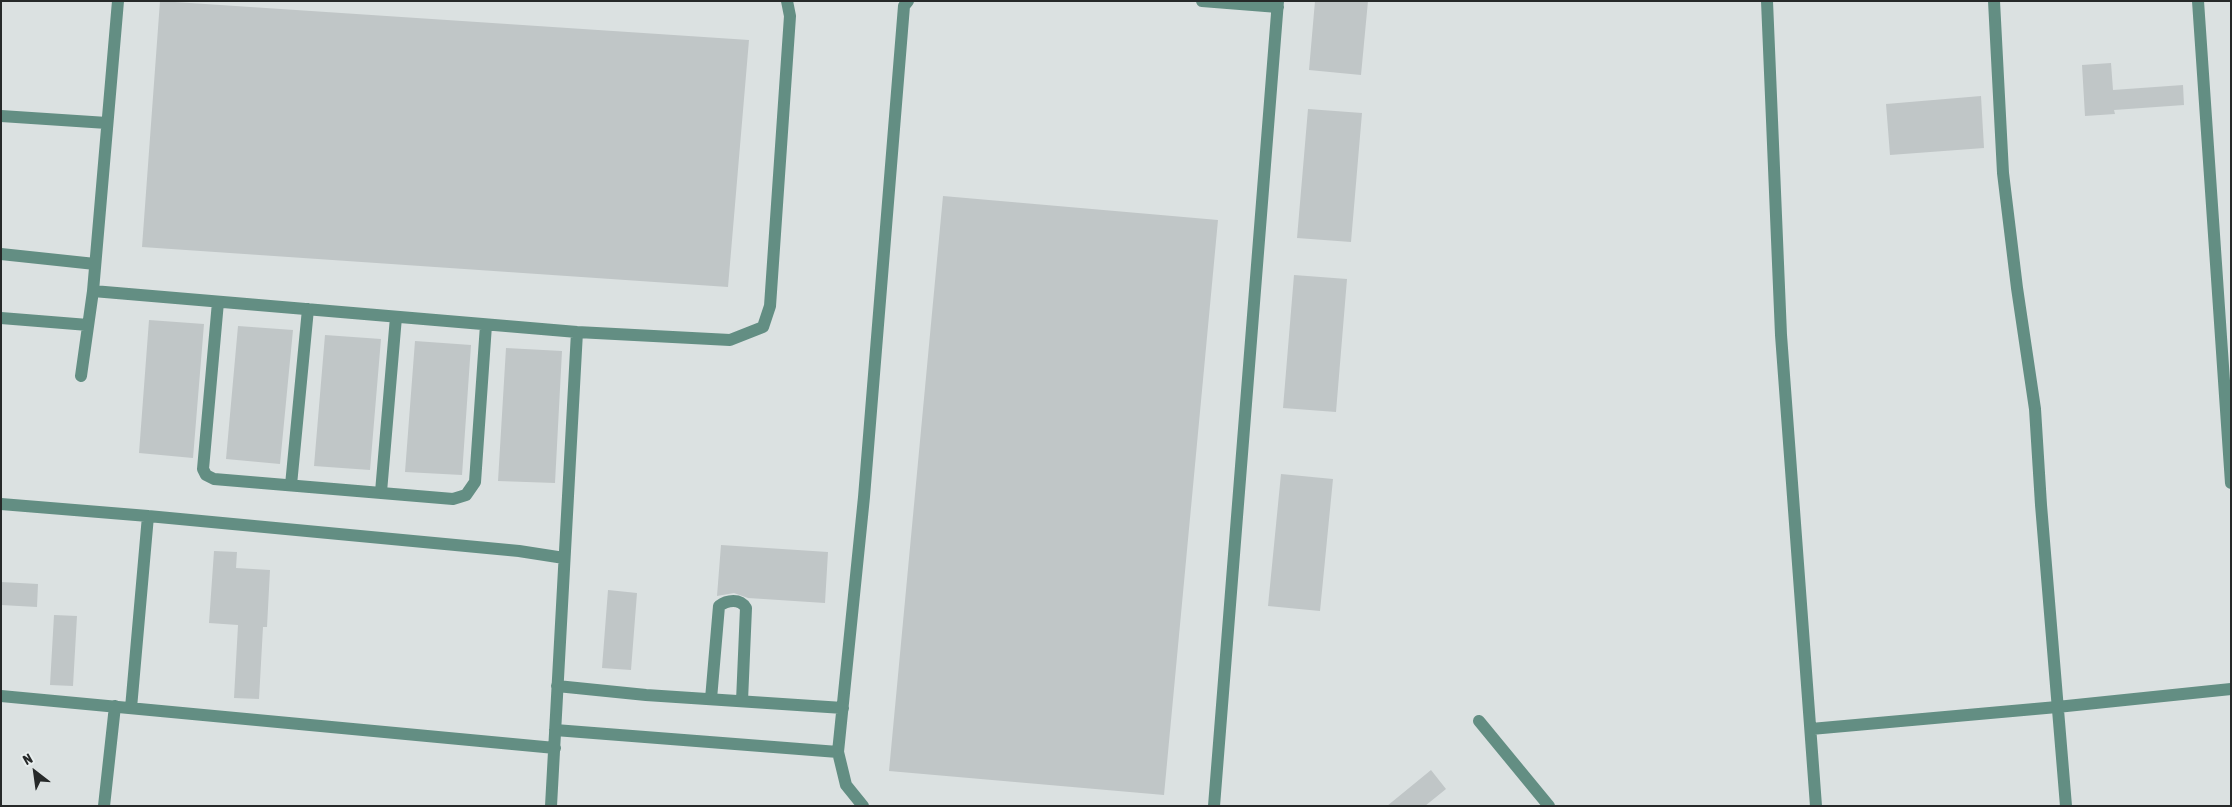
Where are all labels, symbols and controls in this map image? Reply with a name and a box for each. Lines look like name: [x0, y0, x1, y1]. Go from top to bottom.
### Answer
north arrow: [10, 747, 60, 797]
text: N: [20, 750, 35, 768]

